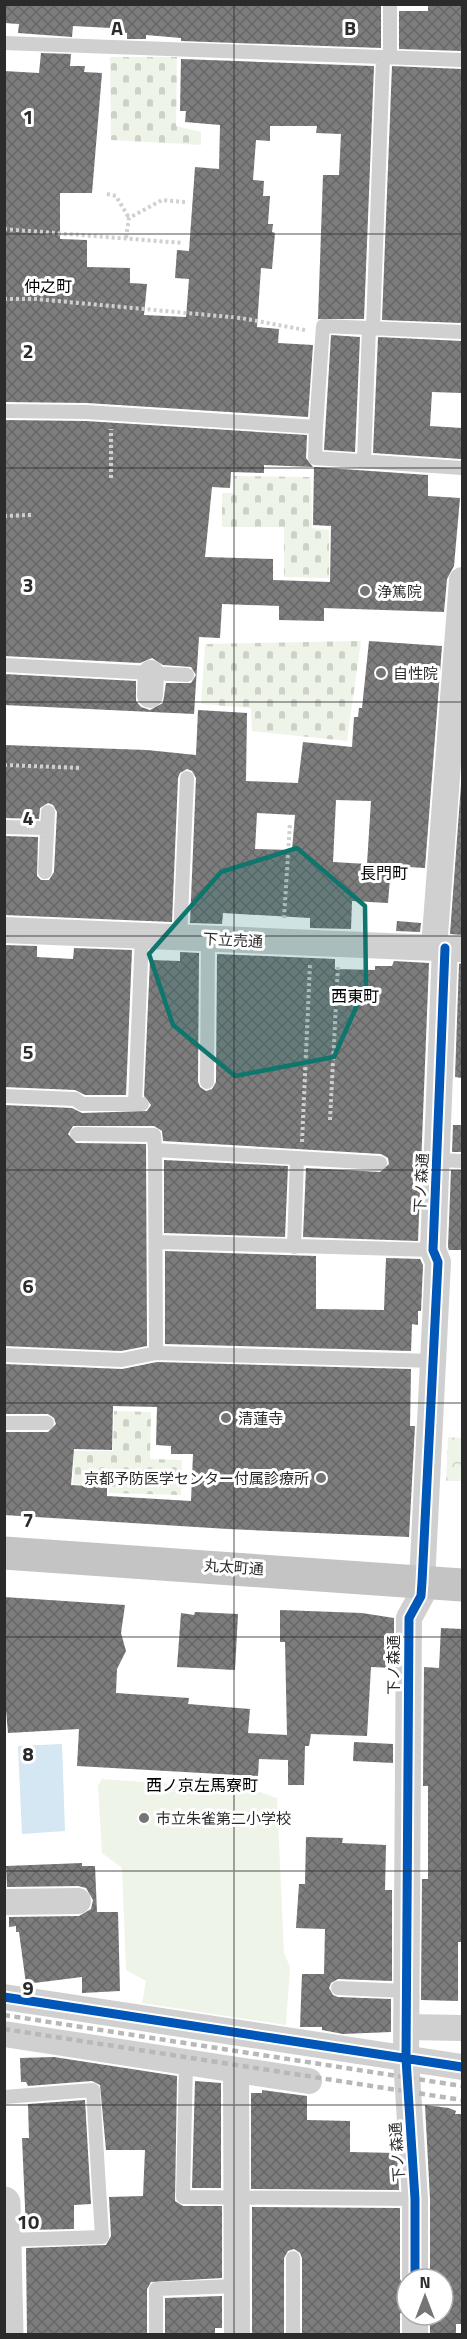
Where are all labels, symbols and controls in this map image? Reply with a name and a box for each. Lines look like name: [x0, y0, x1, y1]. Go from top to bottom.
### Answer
text: A: [111, 12, 123, 43]
text: B: [344, 12, 356, 43]
text: 1: [22, 101, 34, 132]
district label: 仲之町: [24, 274, 72, 298]
text: 2: [22, 335, 34, 366]
text: 3: [22, 569, 34, 600]
place label: 浄篤院: [377, 580, 422, 603]
marker: 浄篤院: [358, 584, 372, 598]
place label: 自性院: [393, 662, 438, 685]
marker: 自性院: [374, 666, 388, 680]
text: 4: [22, 802, 34, 833]
district label: 長門町: [360, 861, 408, 885]
street label: 下立売通: [202, 927, 264, 953]
district label: 西東町: [331, 984, 379, 1008]
text: 5: [22, 1036, 34, 1067]
street label: 下ノ森通: [408, 1152, 434, 1214]
text: 6: [22, 1270, 34, 1301]
place label: 清蓮寺: [238, 1407, 283, 1430]
marker: 清蓮寺: [219, 1411, 233, 1425]
place label: 京都予防医学センター付属診療所: [84, 1467, 309, 1490]
marker: 京都予防医学センター付属診療所: [314, 1471, 328, 1485]
text: 7: [22, 1504, 34, 1535]
street label: 丸太町通: [203, 1553, 265, 1581]
street label: 下ノ森通: [382, 1635, 405, 1695]
text: 8: [22, 1738, 34, 1769]
district label: 西ノ京左馬寮町: [146, 1773, 258, 1797]
place label: 市立朱雀第二小学校: [156, 1807, 291, 1830]
marker: 市立朱雀第二小学校: [137, 1811, 151, 1825]
text: 9: [22, 1972, 34, 2003]
street label: 下ノ森通: [383, 2121, 411, 2183]
text: 10: [17, 2206, 39, 2237]
north arrow: [395, 2267, 455, 2327]
text: N: [419, 2270, 431, 2294]

